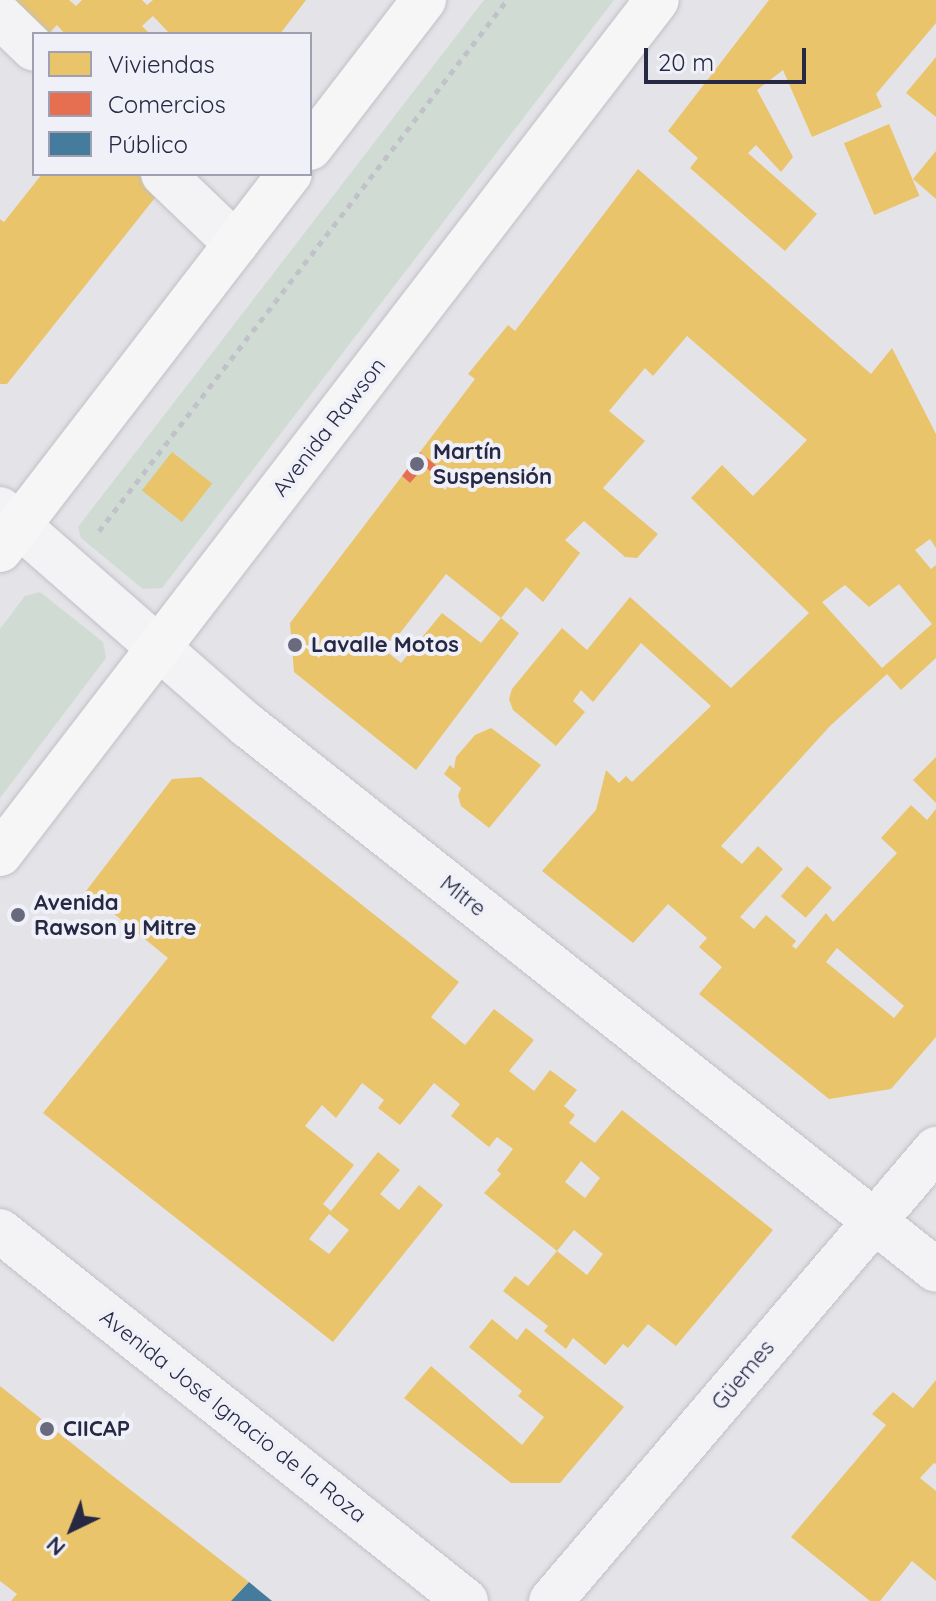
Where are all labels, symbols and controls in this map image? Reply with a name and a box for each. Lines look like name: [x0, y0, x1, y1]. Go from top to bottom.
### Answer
legend: [32, 32, 312, 176]
scale bar: [648, 32, 810, 82]
text: 20 m: [658, 47, 714, 77]
text: Viviendas: [108, 49, 215, 79]
text: Comercios: [108, 89, 226, 119]
text: Público: [108, 129, 188, 159]
street label: Avenida Rawson: [267, 353, 391, 501]
place label: Martín Suspensión: [433, 438, 552, 490]
marker: Martín Suspensión: [408, 455, 426, 473]
place label: Lavalle Motos: [311, 632, 459, 658]
marker: Lavalle Motos: [286, 636, 304, 654]
street label: Mitre: [435, 870, 491, 922]
place label: Avenida Rawson y Mitre: [34, 889, 197, 940]
marker: Avenida Rawson y Mitre: [9, 906, 27, 924]
street label: Avenida José Ignacio de la Roza: [95, 1304, 371, 1528]
street label: Güemes: [706, 1335, 780, 1415]
place label: CIICAP: [63, 1416, 130, 1442]
marker: CIICAP: [38, 1420, 56, 1438]
north arrow: [32, 1489, 112, 1569]
text: N: [40, 1531, 71, 1562]

